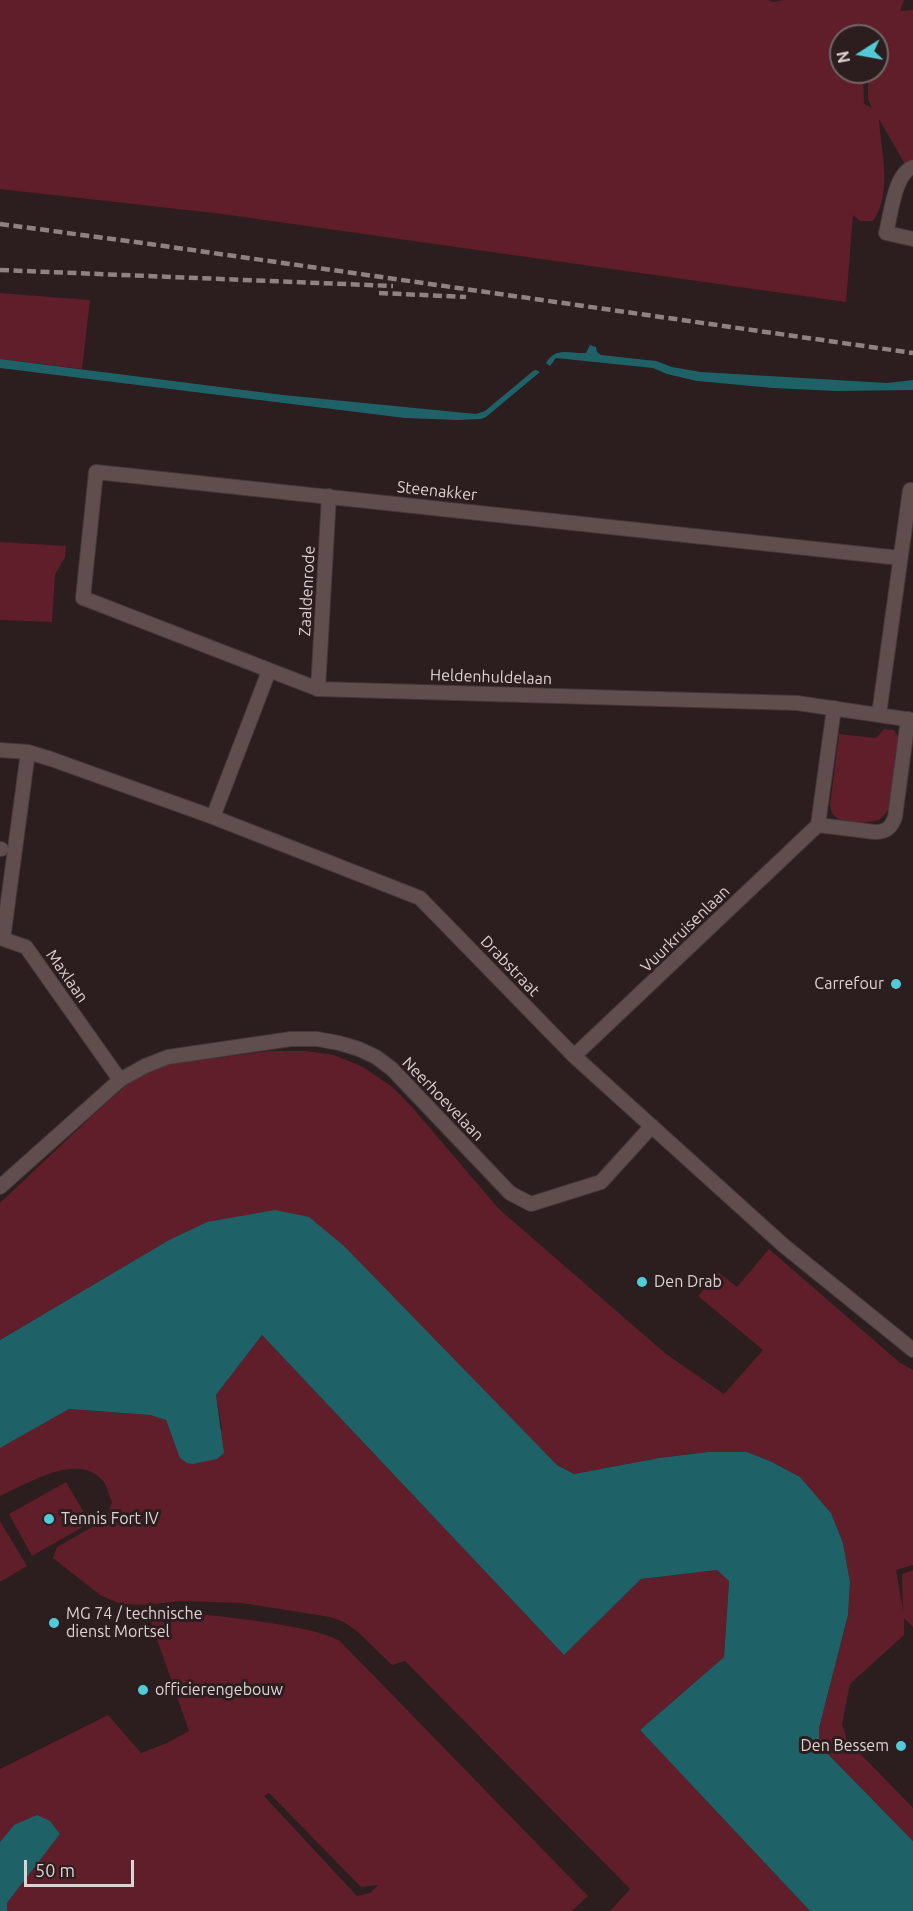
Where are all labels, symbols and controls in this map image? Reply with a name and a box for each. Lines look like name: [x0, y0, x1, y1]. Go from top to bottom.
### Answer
north arrow: [829, 24, 889, 84]
text: N: [833, 49, 853, 65]
street label: Steenakker: [396, 477, 478, 505]
street label: Zaaldenrode: [295, 545, 319, 637]
street label: Heldenhuldelaan: [430, 665, 552, 689]
street label: Vuurkruisenlaan: [637, 882, 733, 976]
street label: Drabstraat: [476, 932, 544, 1000]
street label: Maxlaan: [42, 946, 92, 1006]
place label: Carrefour: [814, 974, 884, 994]
marker: Carrefour: [889, 977, 903, 991]
street label: Neerhoevelaan: [398, 1053, 488, 1145]
place label: Den Drab: [654, 1272, 722, 1292]
marker: Den Drab: [635, 1275, 649, 1289]
place label: Tennis Fort IV: [61, 1509, 159, 1529]
marker: Tennis Fort IV: [42, 1512, 56, 1526]
place label: MG 74 / technische dienst Mortsel: [66, 1604, 202, 1642]
marker: MG 74 / technische dienst Mortsel: [47, 1616, 61, 1630]
place label: officierengebouw: [155, 1680, 283, 1700]
marker: officierengebouw: [136, 1683, 150, 1697]
place label: Den Bessem: [801, 1736, 889, 1756]
marker: Den Bessem: [894, 1739, 908, 1753]
scale bar: [27, 1848, 136, 1886]
text: 50 m: [35, 1860, 75, 1880]

